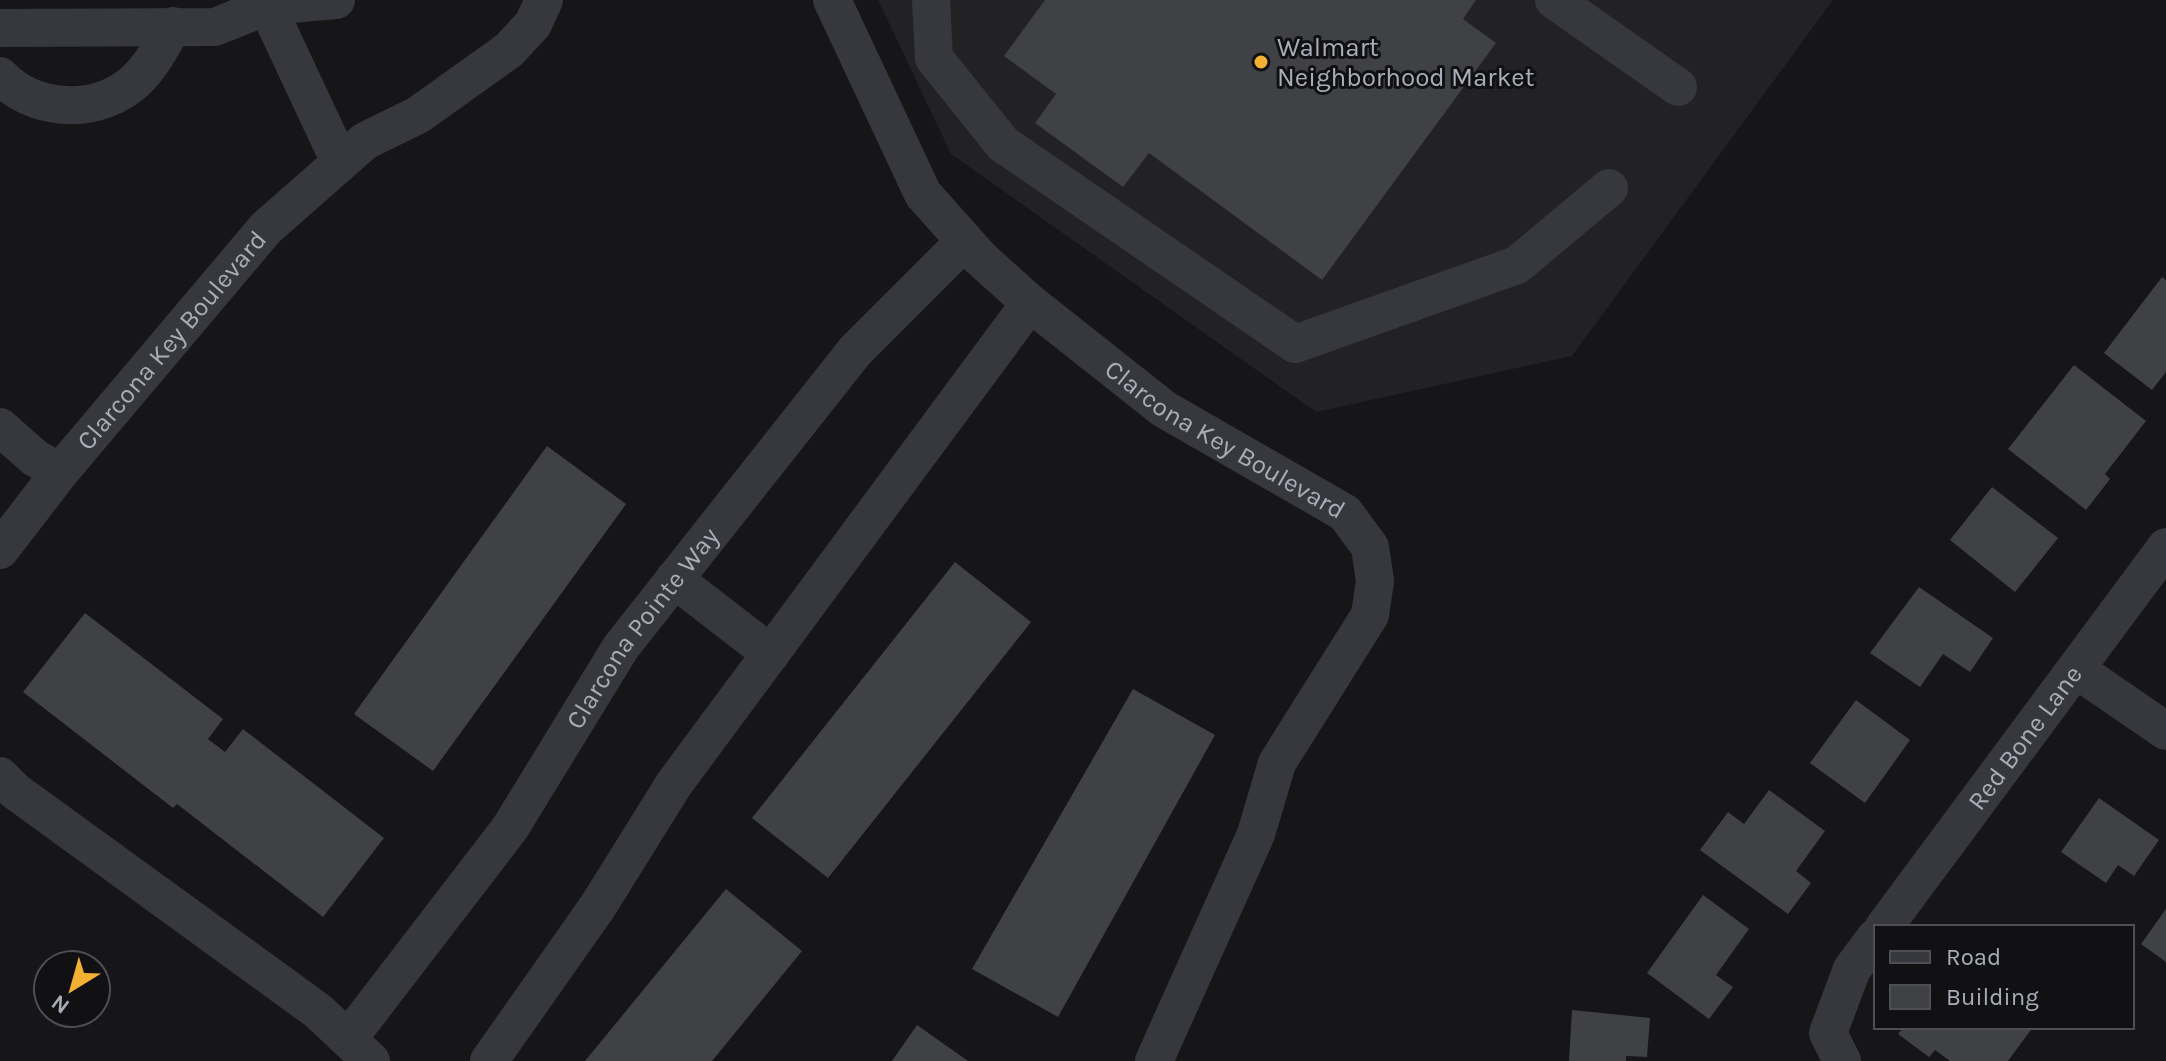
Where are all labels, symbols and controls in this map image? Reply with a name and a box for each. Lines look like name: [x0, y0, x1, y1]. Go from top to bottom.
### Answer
place label: Walmart Neighborhood Market: [1277, 32, 1535, 93]
marker: Walmart Neighborhood Market: [1252, 53, 1270, 71]
street label: Clarcona Key Boulevard: [70, 225, 273, 456]
street label: Clarcona Key Boulevard: [1099, 353, 1351, 526]
street label: Clarcona Pointe Way: [560, 521, 725, 735]
street label: Red Bone Lane: [1961, 659, 2089, 816]
legend: [1874, 925, 2134, 1029]
text: Road: [1946, 943, 2001, 971]
north arrow: [32, 949, 112, 1029]
text: Building: [1946, 983, 2039, 1011]
text: N: [46, 989, 75, 1019]

